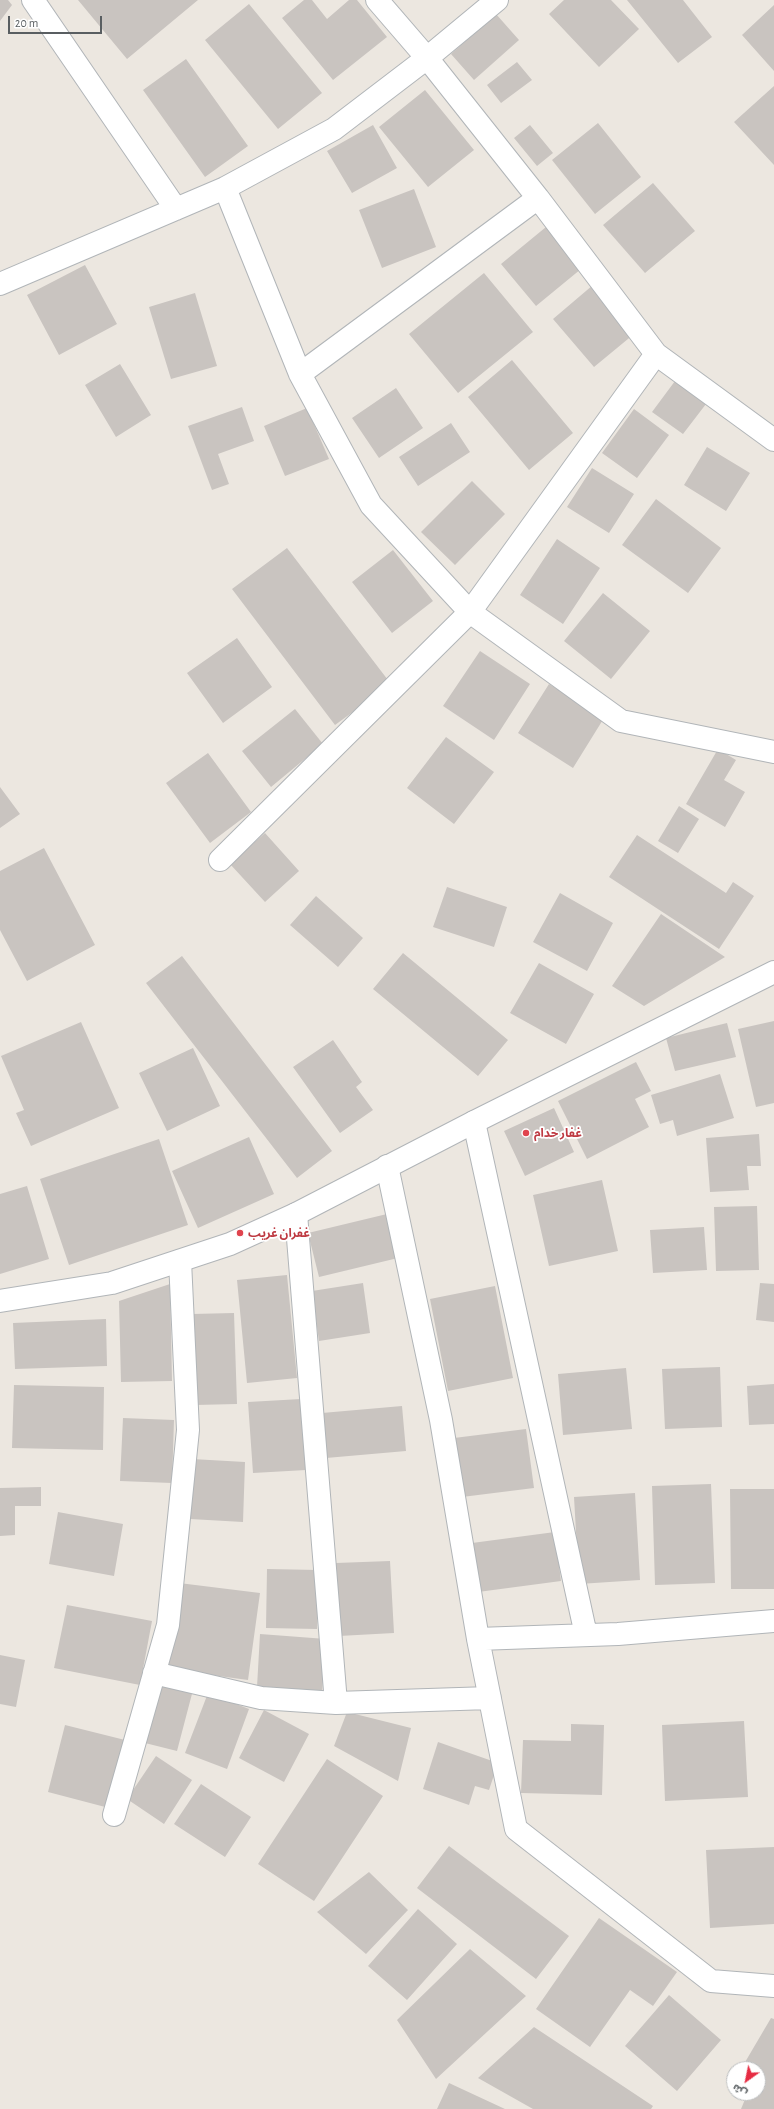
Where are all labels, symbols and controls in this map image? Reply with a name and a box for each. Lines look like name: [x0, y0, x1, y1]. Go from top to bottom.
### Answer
scale bar: [10, 8, 104, 34]
text: 20 m: [15, 17, 38, 29]
place label: غفار خدام: [534, 1126, 582, 1140]
marker: غفار خدام: [521, 1128, 531, 1138]
place label: غفران غريب: [248, 1226, 310, 1240]
marker: غفران غريب: [235, 1228, 245, 1238]
north arrow: [726, 2061, 766, 2101]
text: ش: [730, 2082, 749, 2099]

